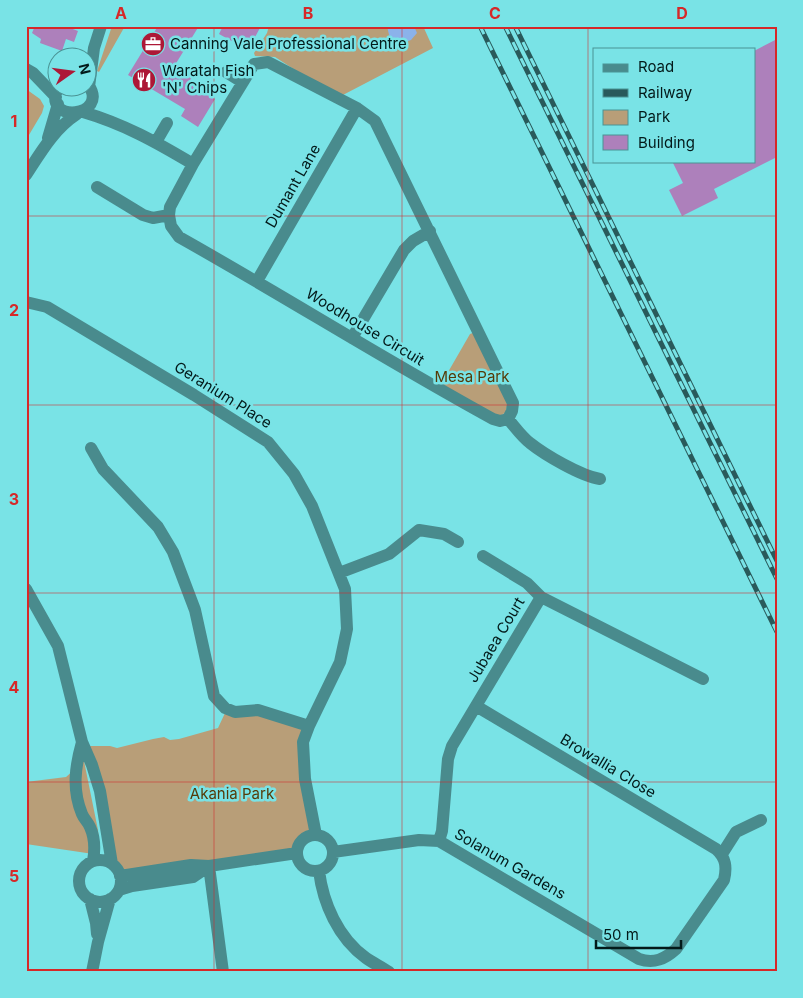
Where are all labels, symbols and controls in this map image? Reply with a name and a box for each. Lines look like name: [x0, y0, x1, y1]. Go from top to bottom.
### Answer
text: A: [115, 3, 127, 23]
text: B: [303, 3, 313, 23]
text: C: [489, 3, 501, 23]
text: D: [676, 3, 688, 23]
office icon: Canning Vale Professional Centre: [140, 31, 166, 57]
place label: Canning Vale Professional Centre: [170, 34, 407, 53]
north arrow: [48, 48, 98, 98]
legend: [593, 48, 756, 162]
text: Road: [638, 57, 674, 76]
place label: Waratah Fish 'N' Chips: [162, 61, 254, 97]
text: N: [76, 62, 95, 76]
restaurant icon: Waratah Fish 'N' Chips: [131, 67, 157, 93]
text: Railway: [638, 83, 693, 102]
text: Park: [638, 107, 671, 126]
text: 1: [11, 111, 17, 131]
text: Building: [638, 133, 695, 152]
street label: Dumant Lane: [261, 140, 324, 231]
street label: Woodhouse Circuit: [303, 284, 428, 369]
text: 2: [9, 300, 19, 320]
street label: Geranium Place: [171, 357, 276, 432]
park label: Mesa Park: [435, 367, 510, 386]
text: 3: [9, 489, 19, 509]
street label: Jubaea Court: [463, 593, 529, 686]
text: 4: [9, 677, 20, 697]
street label: Browallia Close: [557, 730, 660, 802]
park label: Akania Park: [190, 784, 275, 803]
street label: Solanum Gardens: [451, 824, 569, 903]
text: 5: [9, 866, 19, 886]
scale bar: [596, 918, 680, 950]
text: 50 m: [603, 925, 639, 944]

